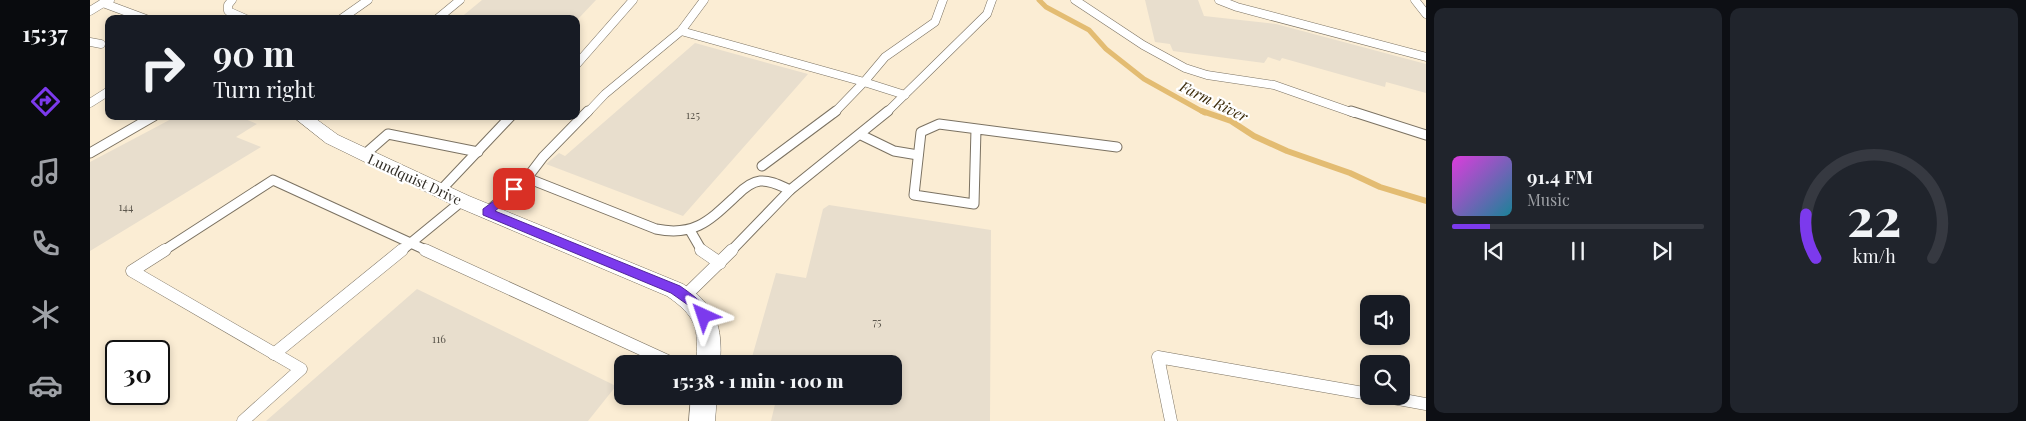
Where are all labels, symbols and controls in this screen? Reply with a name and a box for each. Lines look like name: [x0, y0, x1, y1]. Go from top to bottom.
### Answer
text: 15:37: [22, 18, 68, 48]
text: 90 m: [213, 29, 295, 76]
icon: right: [130, 35, 195, 100]
text: Turn right: [213, 74, 315, 104]
water label: Farm River: [1176, 75, 1252, 126]
icon: directions: [28, 84, 63, 119]
house number: 125: [686, 107, 700, 122]
street label: Lundquist Drive: [365, 149, 465, 209]
icon: music: [28, 155, 63, 190]
text: 91.4 FM: [1527, 163, 1593, 189]
pin: [493, 168, 535, 210]
icon: arrive: [500, 175, 528, 203]
text: 22: [1847, 181, 1901, 250]
text: Music: [1527, 189, 1570, 210]
house number: 144: [119, 199, 134, 214]
icon: phone: [28, 226, 63, 261]
icon: previous: [1480, 237, 1508, 265]
icon: pause: [1564, 237, 1592, 265]
icon: next: [1648, 237, 1676, 265]
text: km/h: [1853, 244, 1896, 267]
position arrow: [677, 289, 729, 341]
map controls: [1360, 295, 1410, 405]
button: sound: [1360, 295, 1410, 345]
icon: climate: [28, 297, 63, 332]
house number: 75: [872, 314, 882, 329]
house number: 116: [432, 331, 446, 346]
speed limit sign: 30: [105, 340, 170, 405]
button: search: [1360, 355, 1410, 405]
text: 15:38 · 1 min · 100 m: [672, 367, 844, 393]
icon: car: [28, 368, 63, 403]

